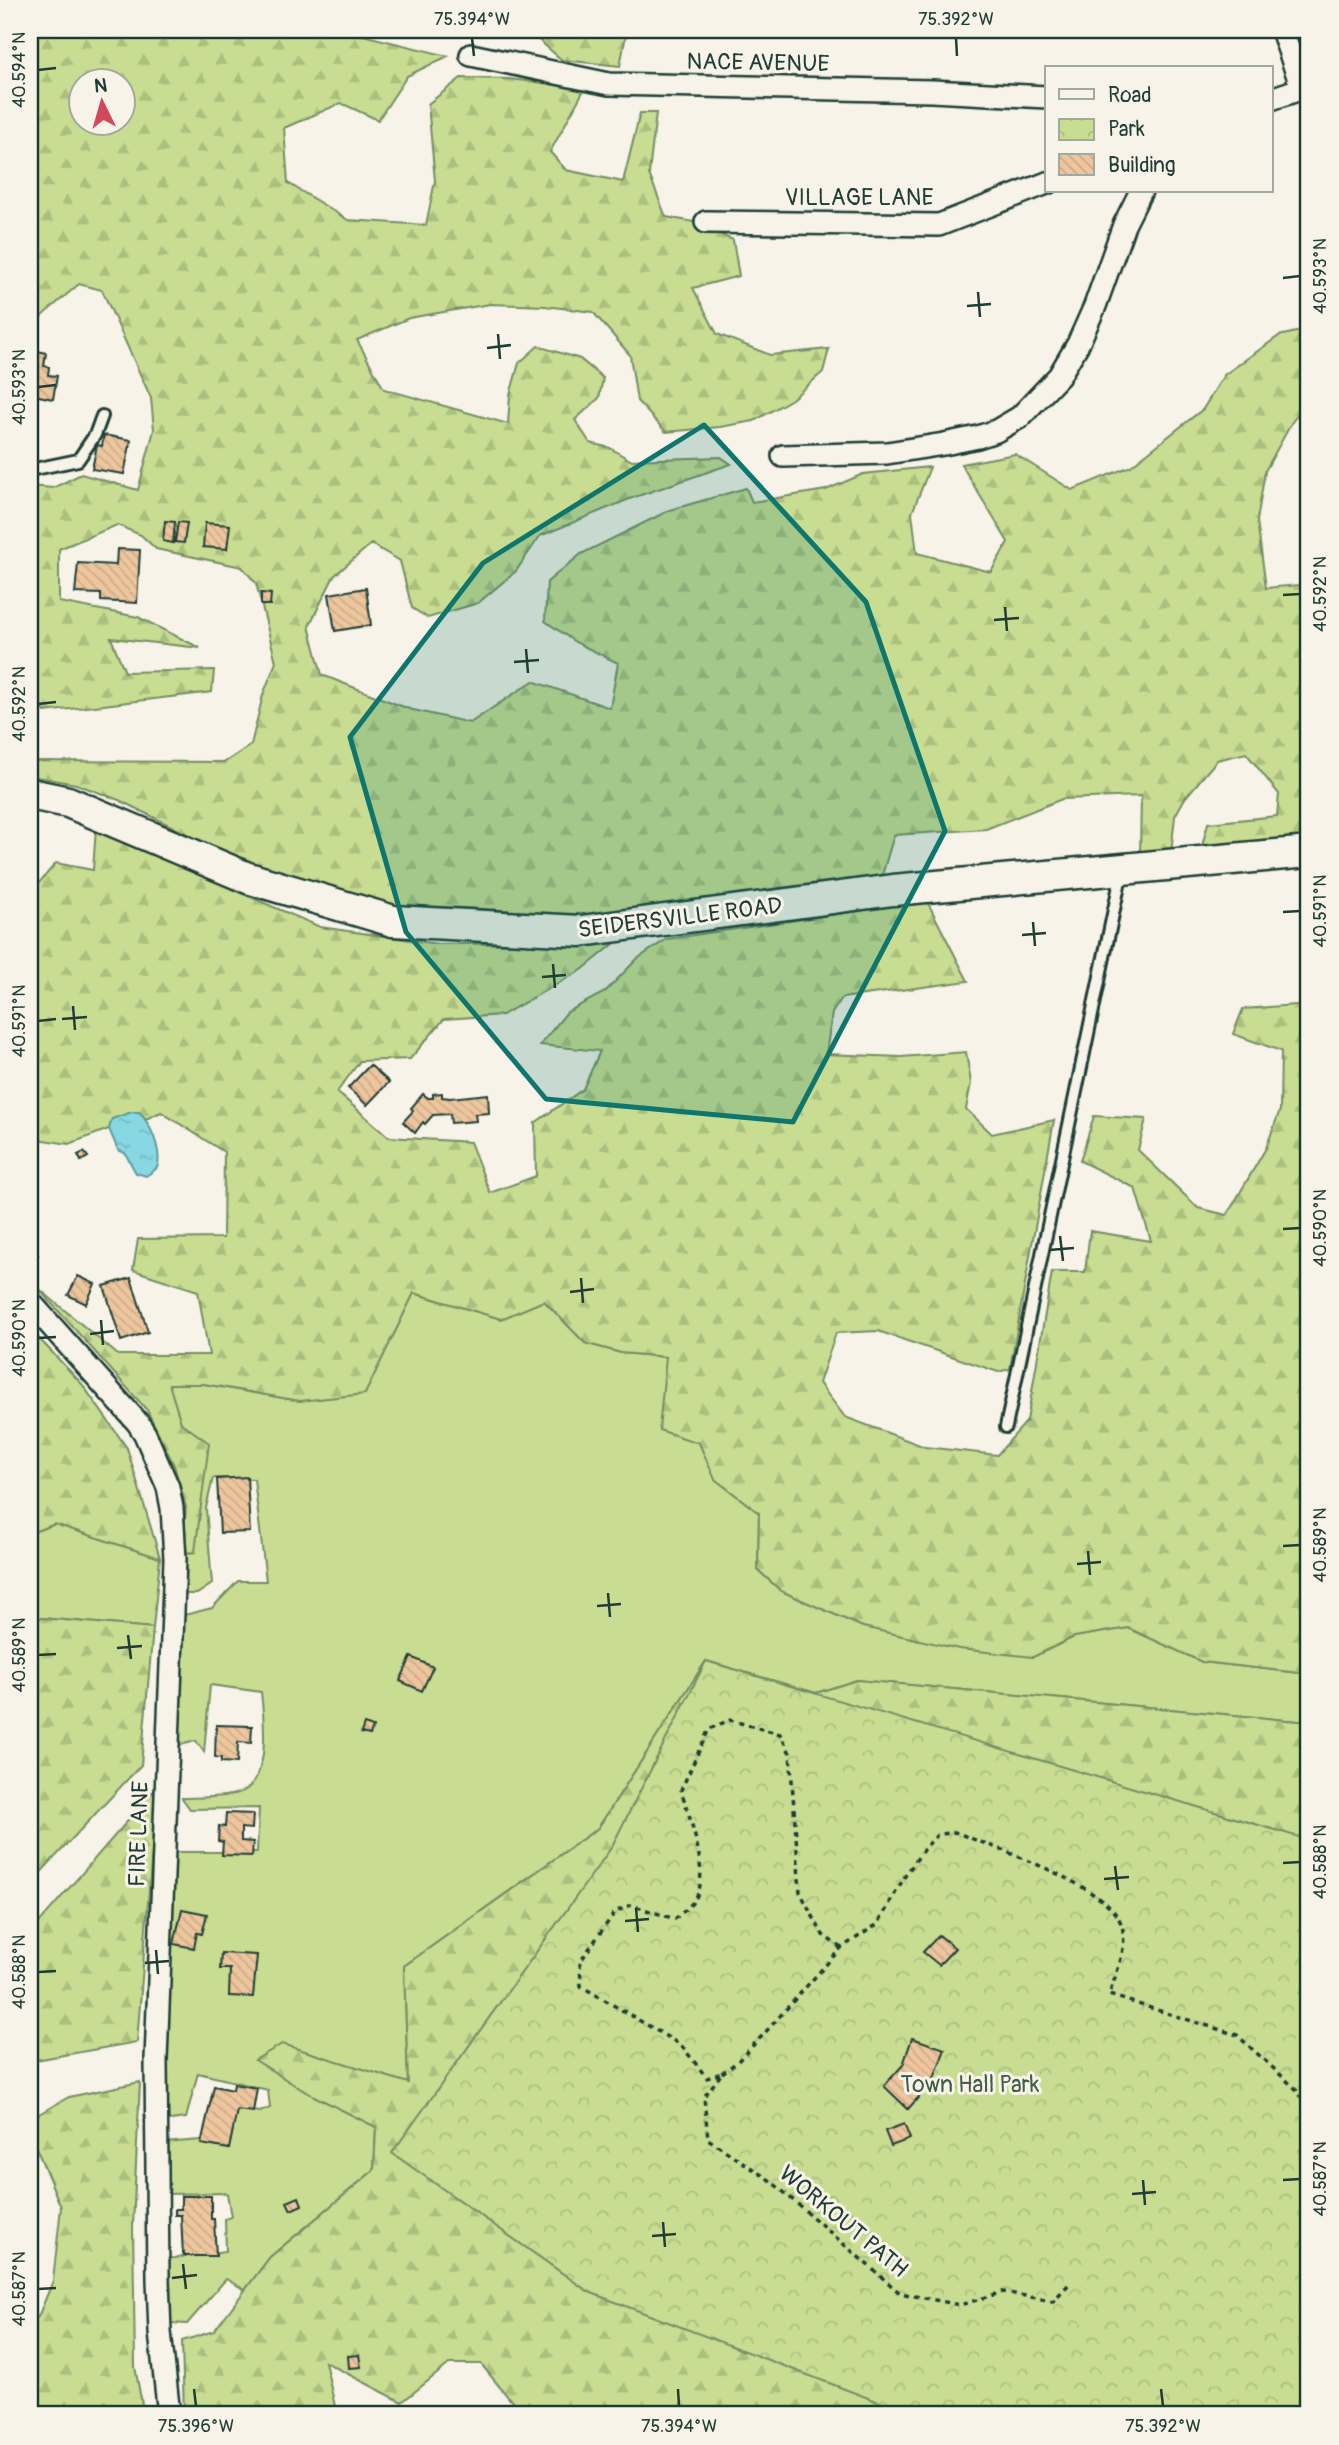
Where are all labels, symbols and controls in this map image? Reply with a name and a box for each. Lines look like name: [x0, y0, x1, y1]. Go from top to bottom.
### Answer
text: 75.394°W: [434, 8, 510, 31]
text: 75.392°W: [918, 8, 994, 31]
text: 40.594°N: [8, 32, 31, 108]
street label: NACE AVENUE: [686, 47, 830, 78]
north arrow: [66, 66, 136, 136]
legend: [1045, 66, 1272, 192]
text: N: [93, 74, 108, 99]
text: Road: [1108, 82, 1152, 109]
text: Park: [1108, 116, 1145, 143]
text: Building: [1108, 152, 1175, 179]
street label: VILLAGE LANE: [785, 183, 933, 212]
text: 40.593°N: [1309, 238, 1332, 314]
text: 40.593°N: [8, 349, 31, 425]
text: 40.592°N: [1309, 556, 1332, 632]
text: 40.592°N: [8, 666, 31, 742]
text: 40.591°N: [1309, 875, 1332, 947]
street label: SEIDERSVILLE ROAD: [576, 891, 784, 944]
text: 40.591°N: [8, 985, 31, 1057]
text: 40.590°N: [1309, 1189, 1332, 1267]
text: 40.590°N: [8, 1299, 31, 1377]
text: 40.589°N: [1309, 1508, 1332, 1582]
text: 40.589°N: [8, 1618, 31, 1692]
street label: FIRE LANE: [122, 1781, 155, 1887]
text: 40.588°N: [1309, 1825, 1332, 1899]
text: 40.588°N: [8, 1935, 31, 2009]
park label: Town Hall Park: [901, 2070, 1040, 2099]
text: 40.587°N: [1309, 2141, 1332, 2217]
street label: WORKOUT PATH: [773, 2159, 914, 2284]
text: 40.587°N: [8, 2251, 31, 2327]
text: 75.396°W: [158, 2415, 234, 2438]
text: 75.394°W: [641, 2415, 717, 2438]
text: 75.392°W: [1125, 2415, 1201, 2438]

